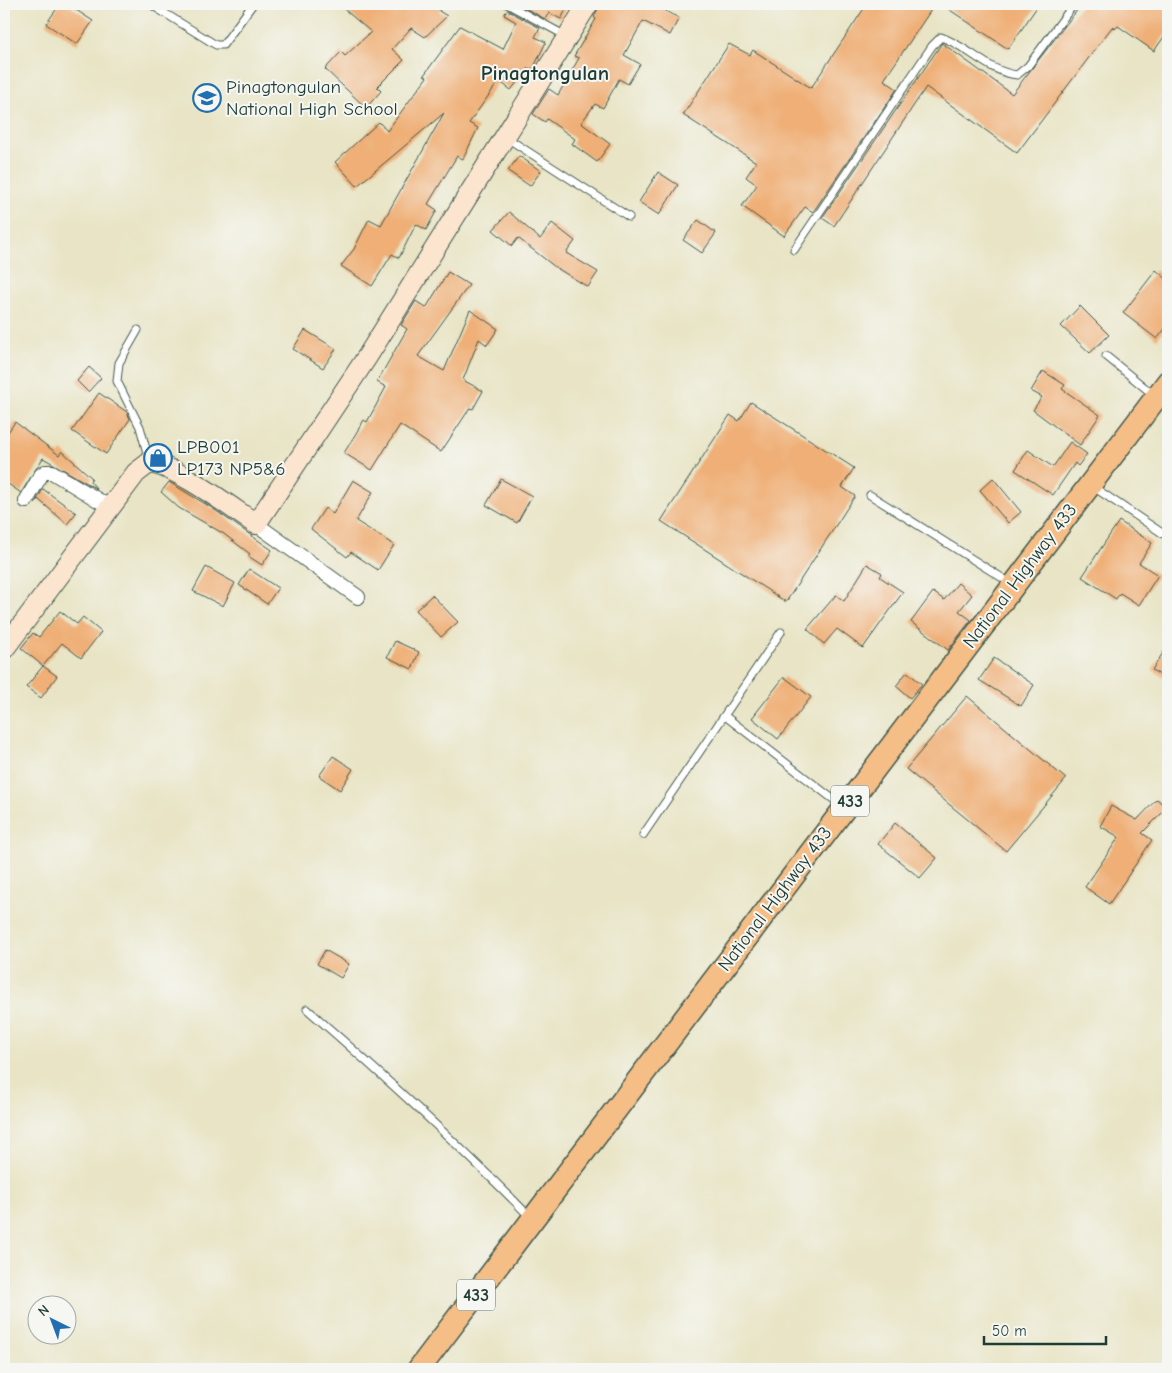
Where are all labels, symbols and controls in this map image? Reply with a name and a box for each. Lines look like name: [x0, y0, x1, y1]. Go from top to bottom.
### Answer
district label: Pinagtongulan: [481, 61, 609, 85]
place label: Pinagtongulan National High School: [226, 76, 398, 120]
school or university icon: Pinagtongulan National High School: [192, 83, 222, 113]
place label: LPB001 LP173 NP5&6: [177, 436, 286, 480]
shop icon: LPB001 LP173 NP5&6: [143, 443, 173, 473]
street label: National Highway 433: [958, 499, 1082, 653]
road number: 433: [831, 786, 869, 816]
street label: National Highway 433: [713, 822, 837, 976]
road number: 433: [457, 1280, 495, 1310]
north arrow: [28, 1296, 78, 1346]
text: N: [35, 1301, 53, 1320]
scale bar: [984, 1313, 1107, 1345]
text: 50 m: [992, 1322, 1027, 1340]

